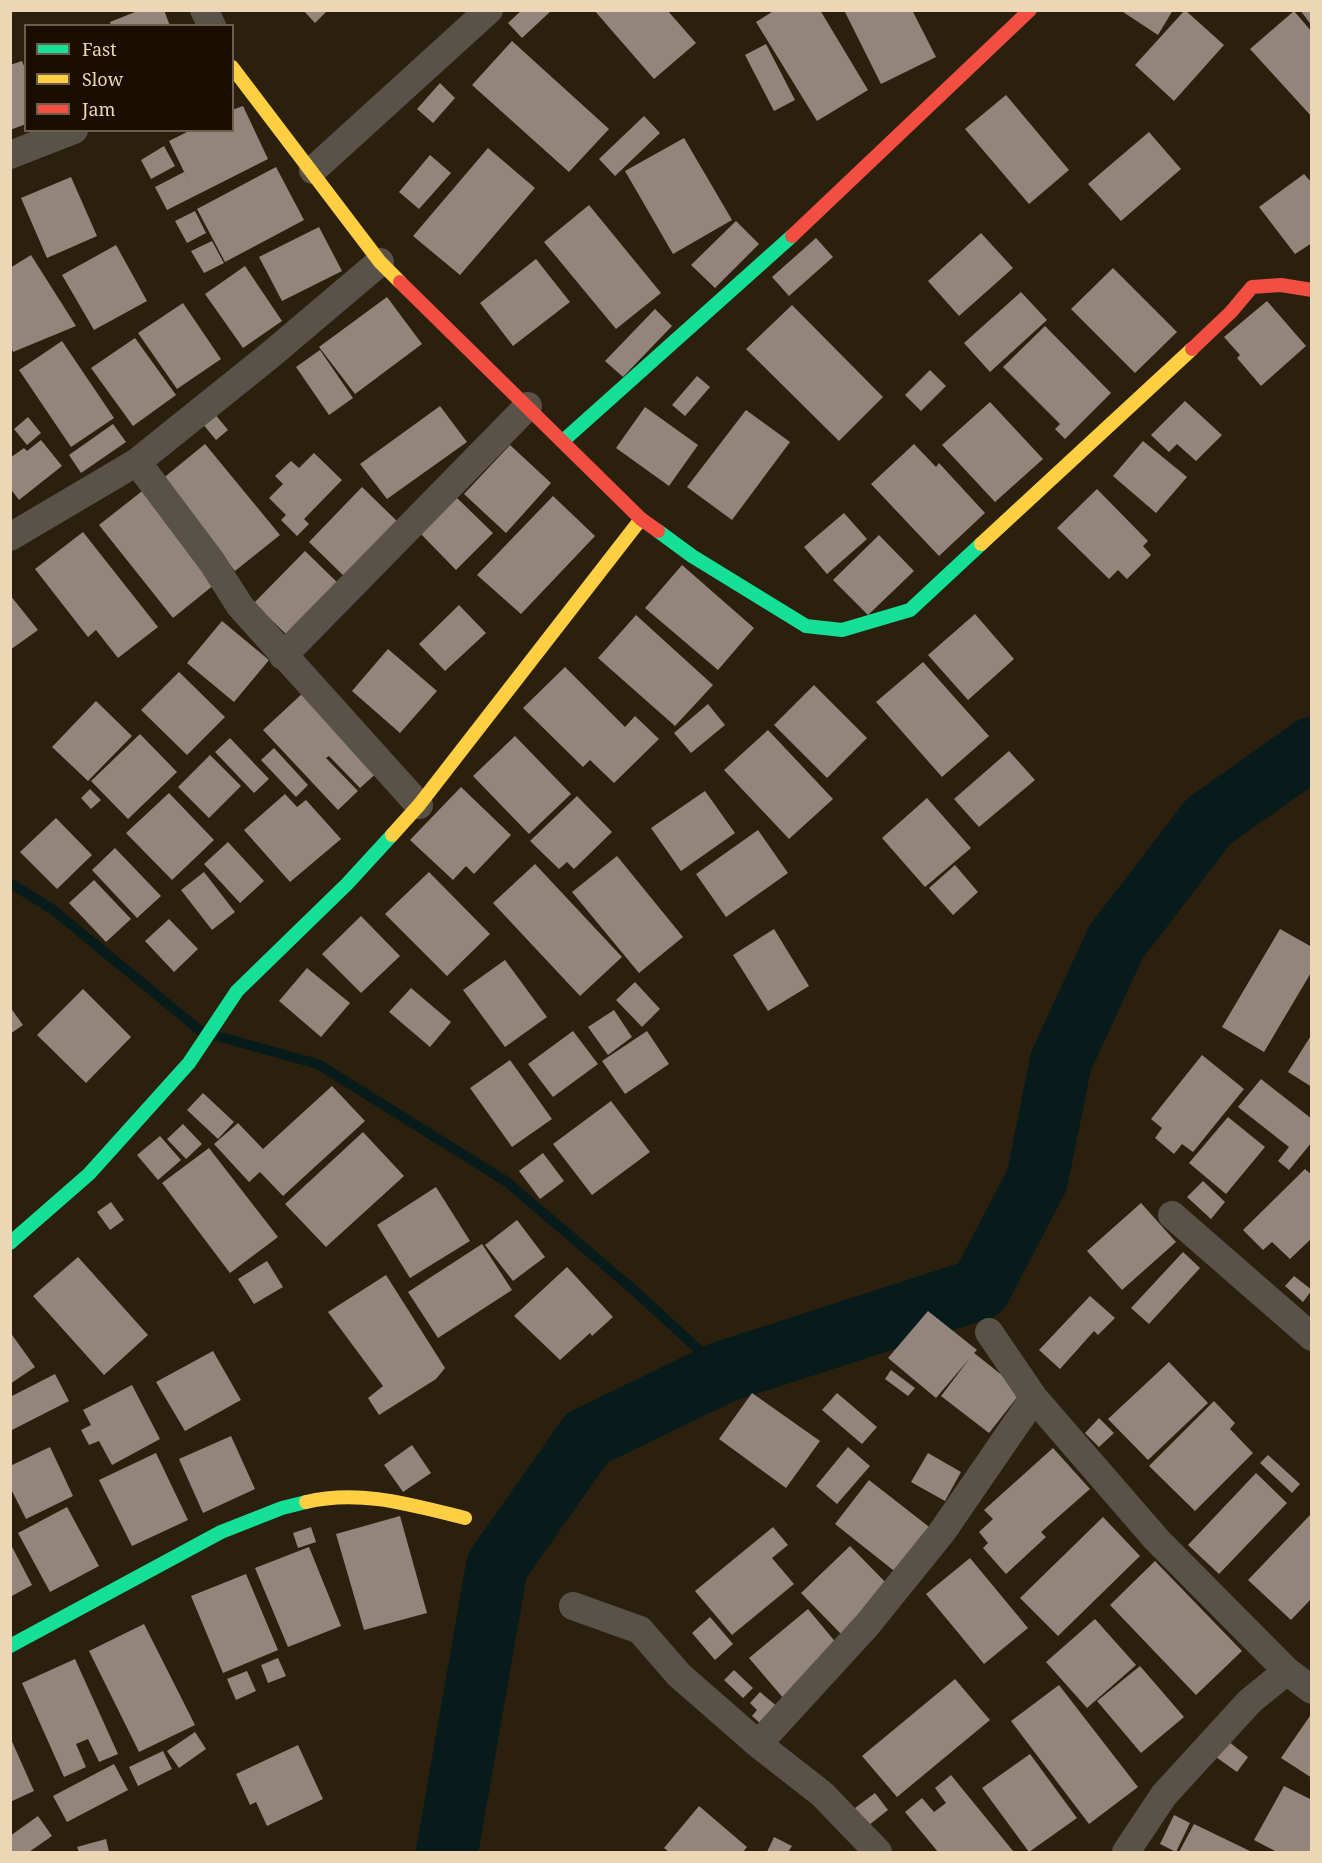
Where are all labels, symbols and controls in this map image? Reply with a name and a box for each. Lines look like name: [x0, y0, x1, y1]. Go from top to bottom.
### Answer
legend: [24, 24, 234, 132]
text: Fast: [82, 37, 117, 61]
text: Slow: [82, 67, 123, 91]
text: Jam: [82, 97, 116, 121]

